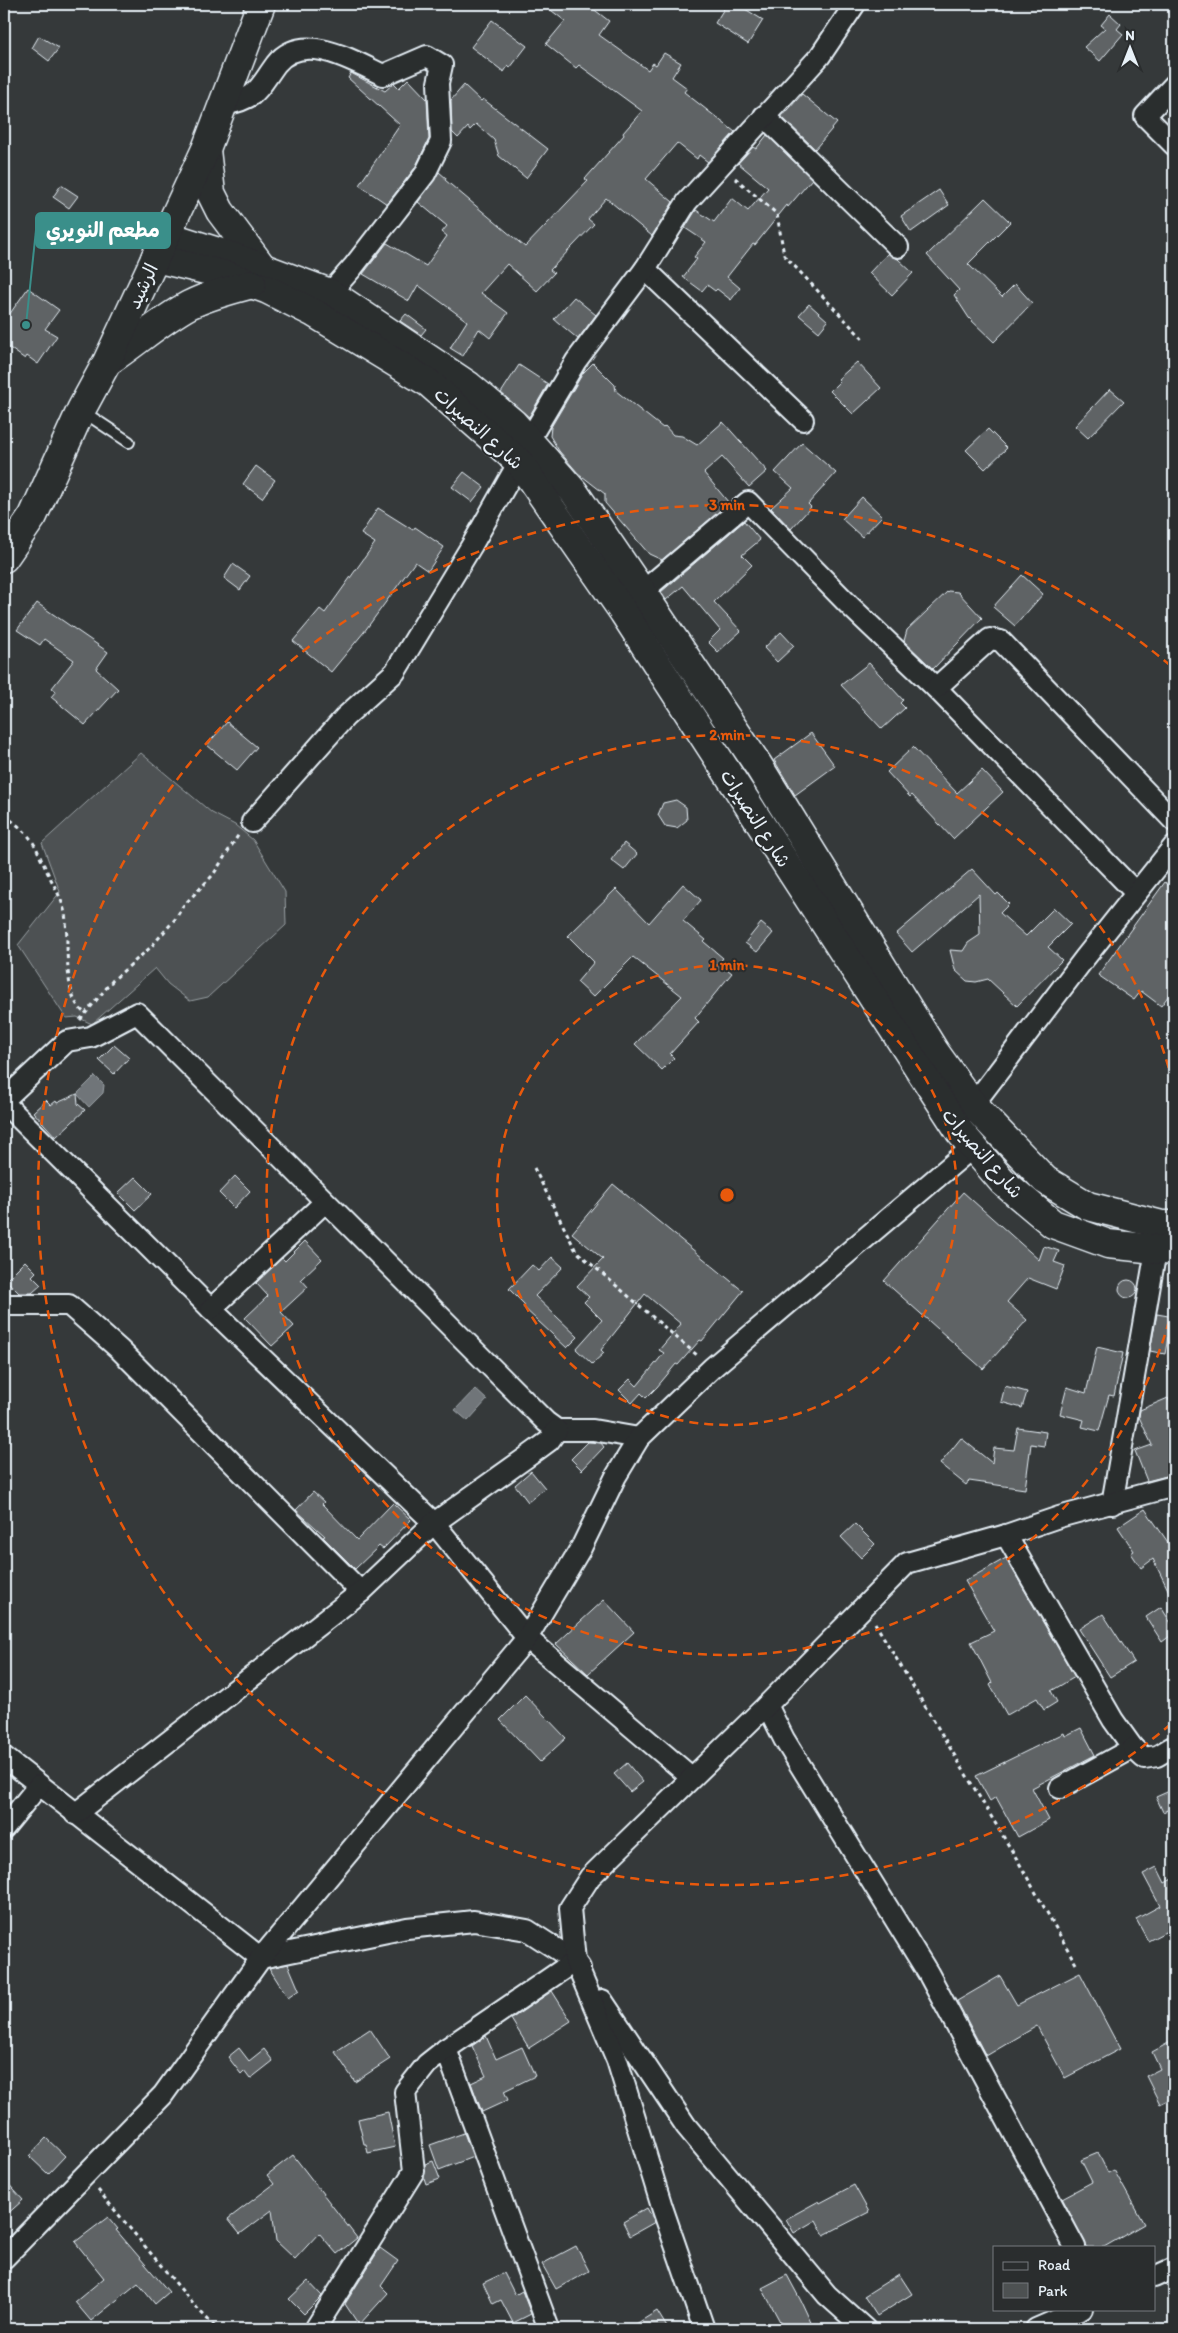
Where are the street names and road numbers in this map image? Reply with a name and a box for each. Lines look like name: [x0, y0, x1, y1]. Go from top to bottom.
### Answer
street label: الرشيد: [122, 260, 163, 313]
street label: شارع النصيرات: [428, 382, 528, 476]
street label: شارع النصيرات: [714, 765, 796, 873]
street label: شارع النصيرات: [936, 1104, 1028, 1204]

